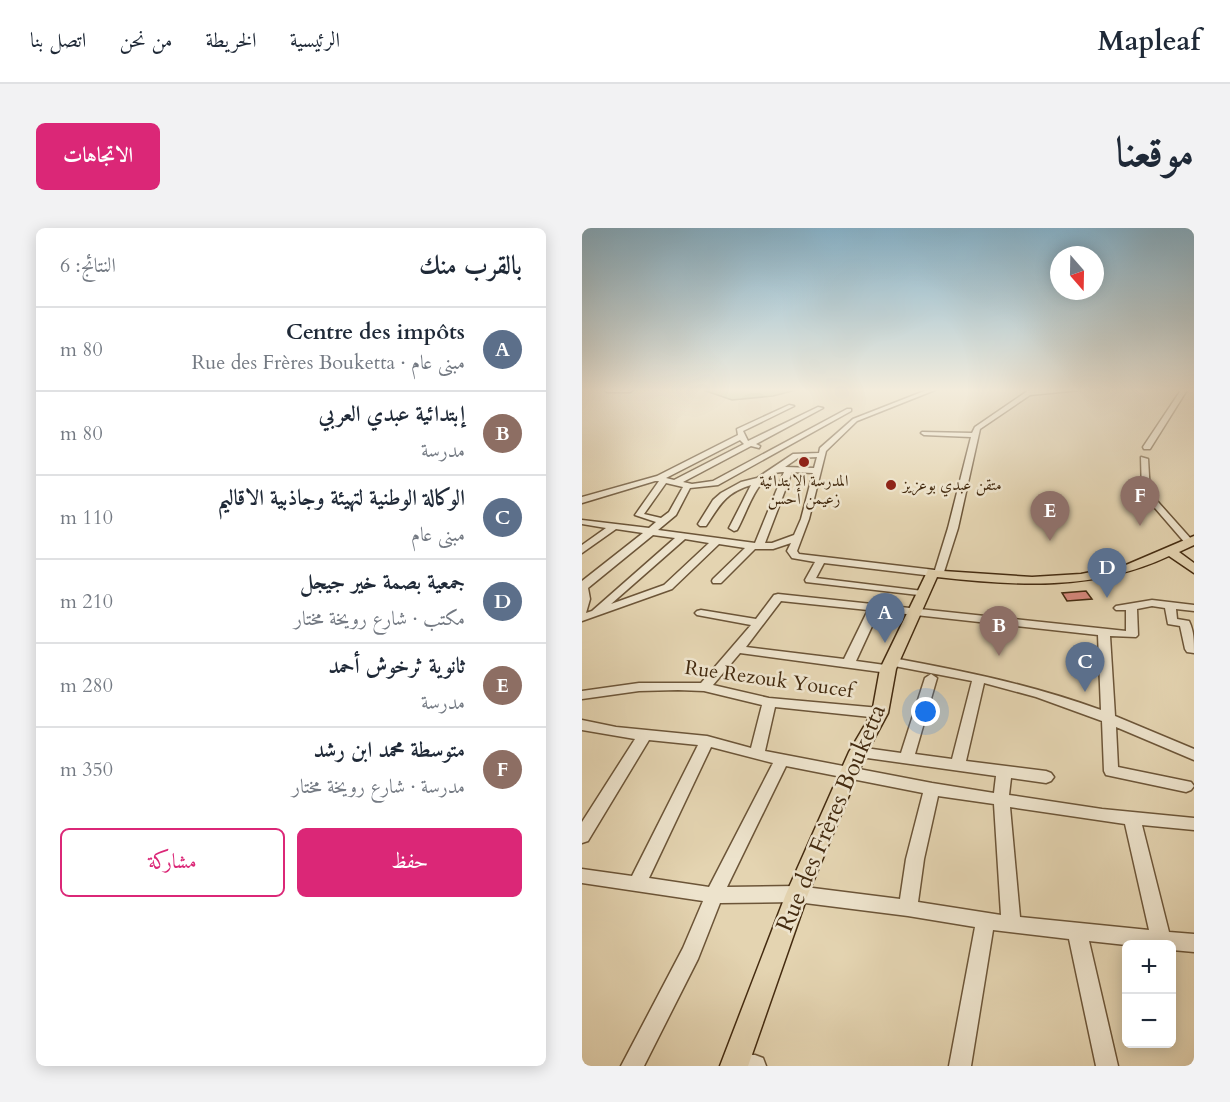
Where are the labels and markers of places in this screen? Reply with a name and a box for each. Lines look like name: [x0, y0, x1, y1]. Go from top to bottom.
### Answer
marker: المدرسة الإبتدائية زعيمن أحسن: [797, 455, 811, 469]
place label: المدرسة الإبتدائية زعيمن أحسن: [760, 470, 848, 510]
place label: متقن عبدي بوعزيز: [901, 474, 1002, 497]
pin: F: [1120, 476, 1160, 526]
marker: متقن عبدي بوعزيز: [884, 478, 898, 492]
pin: E: [1030, 492, 1070, 541]
pin: D: [1088, 548, 1126, 598]
pin: A: [866, 594, 904, 643]
pin: B: [980, 606, 1018, 656]
pin: C: [1066, 642, 1104, 692]

